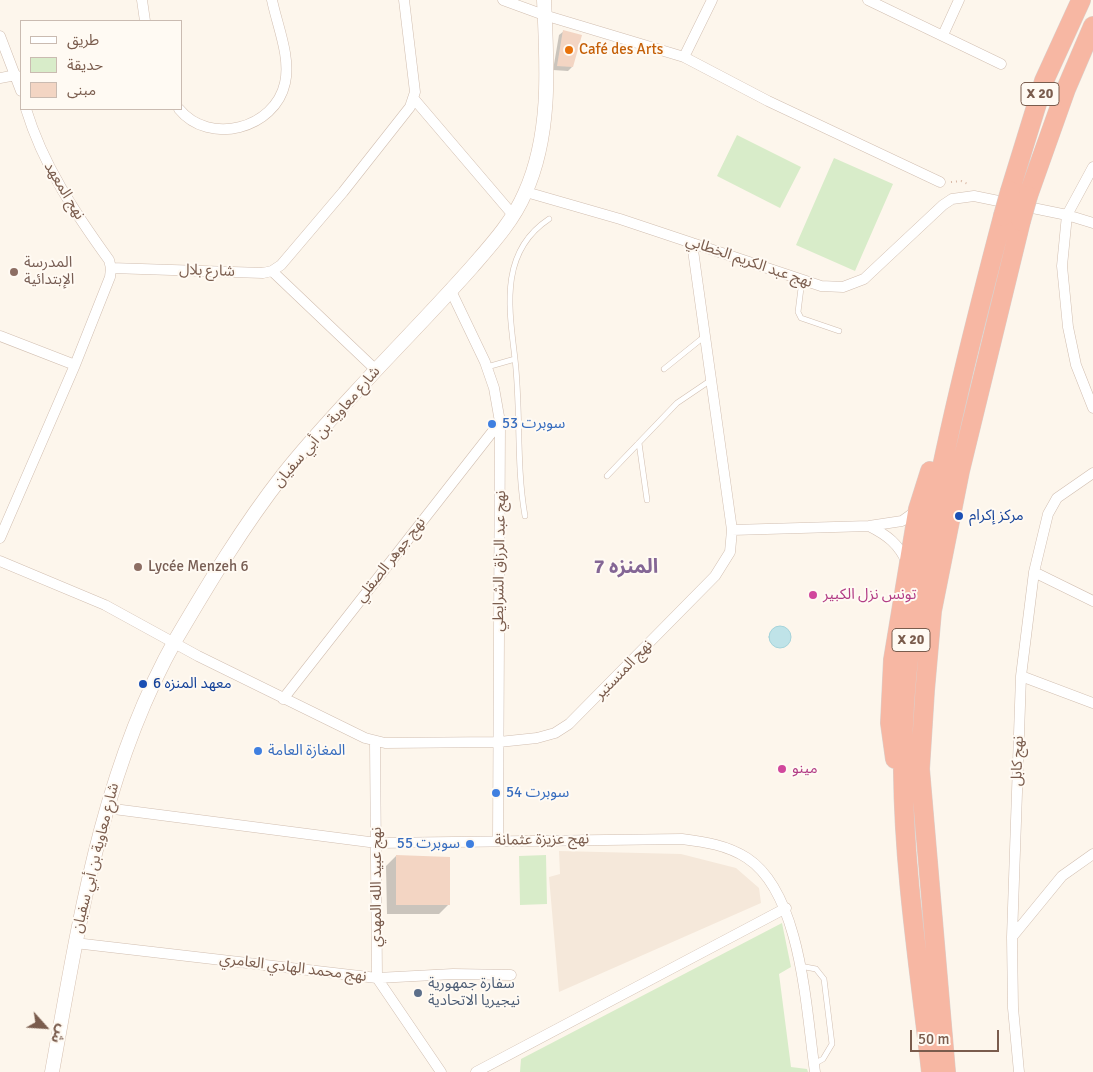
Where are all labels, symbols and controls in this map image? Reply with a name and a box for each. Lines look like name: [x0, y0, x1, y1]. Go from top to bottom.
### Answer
legend: [20, 20, 182, 110]
text: طريق: [67, 31, 99, 49]
place label: Café des Arts: [579, 41, 663, 59]
marker: Café des Arts: [563, 44, 575, 56]
text: حديقة: [67, 56, 103, 74]
text: مبنى: [67, 81, 96, 99]
road number: X 20: [1021, 82, 1059, 106]
street label: نهج المعهد: [40, 159, 88, 223]
street label: نهج عبد الكريم الخطابي: [683, 232, 815, 292]
place label: المدرسة الإبتدائية: [24, 254, 74, 289]
street label: شارع بلال: [179, 261, 235, 281]
marker: المدرسة الإبتدائية: [8, 266, 20, 278]
street label: شارع معاوية بن أبي سفيان: [270, 363, 384, 491]
place label: سوبرت 53: [502, 415, 565, 433]
marker: سوبرت 53: [486, 418, 498, 430]
street label: نهج عبد الرزاق الشرايطي: [490, 490, 510, 632]
place label: مركز إكرام: [969, 507, 1024, 525]
marker: مركز إكرام: [953, 510, 965, 522]
street label: نهج جوهر الصقلي: [352, 514, 430, 606]
district label: المنزه 7: [594, 556, 658, 580]
place label: Lycée Menzeh 6: [148, 558, 249, 576]
marker: Lycée Menzeh 6: [132, 561, 144, 573]
place label: تونس نزل الكبير: [823, 586, 916, 604]
marker: تونس نزل الكبير: [807, 589, 819, 601]
road number: X 20: [892, 628, 930, 652]
street label: نهج المنستير: [591, 636, 657, 704]
place label: معهد المنزه 6: [153, 675, 232, 693]
marker: معهد المنزه 6: [137, 678, 149, 690]
street label: نهج كابل: [1008, 736, 1028, 786]
place label: المغازة العامة: [268, 742, 345, 760]
marker: المغازة العامة: [252, 745, 264, 757]
place label: مينو: [792, 760, 818, 778]
marker: مينو: [776, 763, 788, 775]
street label: شارع معاوية بن أبي سفيان: [69, 781, 123, 935]
place label: سوبرت 54: [506, 784, 569, 802]
marker: سوبرت 54: [490, 787, 502, 799]
street label: نهج عبيد الله المهدي: [368, 827, 386, 947]
street label: نهج عزيزة عثمانة: [495, 830, 589, 850]
place label: سوبرت 55: [397, 835, 460, 853]
marker: سوبرت 55: [464, 838, 476, 850]
street label: نهج محمد الهادي العامري: [218, 950, 368, 986]
place label: سفارة جمهورية نيجيريا الاتحادية: [428, 975, 520, 1010]
marker: سفارة جمهورية نيجيريا الاتحادية: [412, 987, 424, 999]
north arrow: [20, 1002, 70, 1052]
scale bar: [913, 1020, 1002, 1052]
text: ش: [47, 1021, 71, 1046]
text: 50 m: [918, 1030, 949, 1048]

